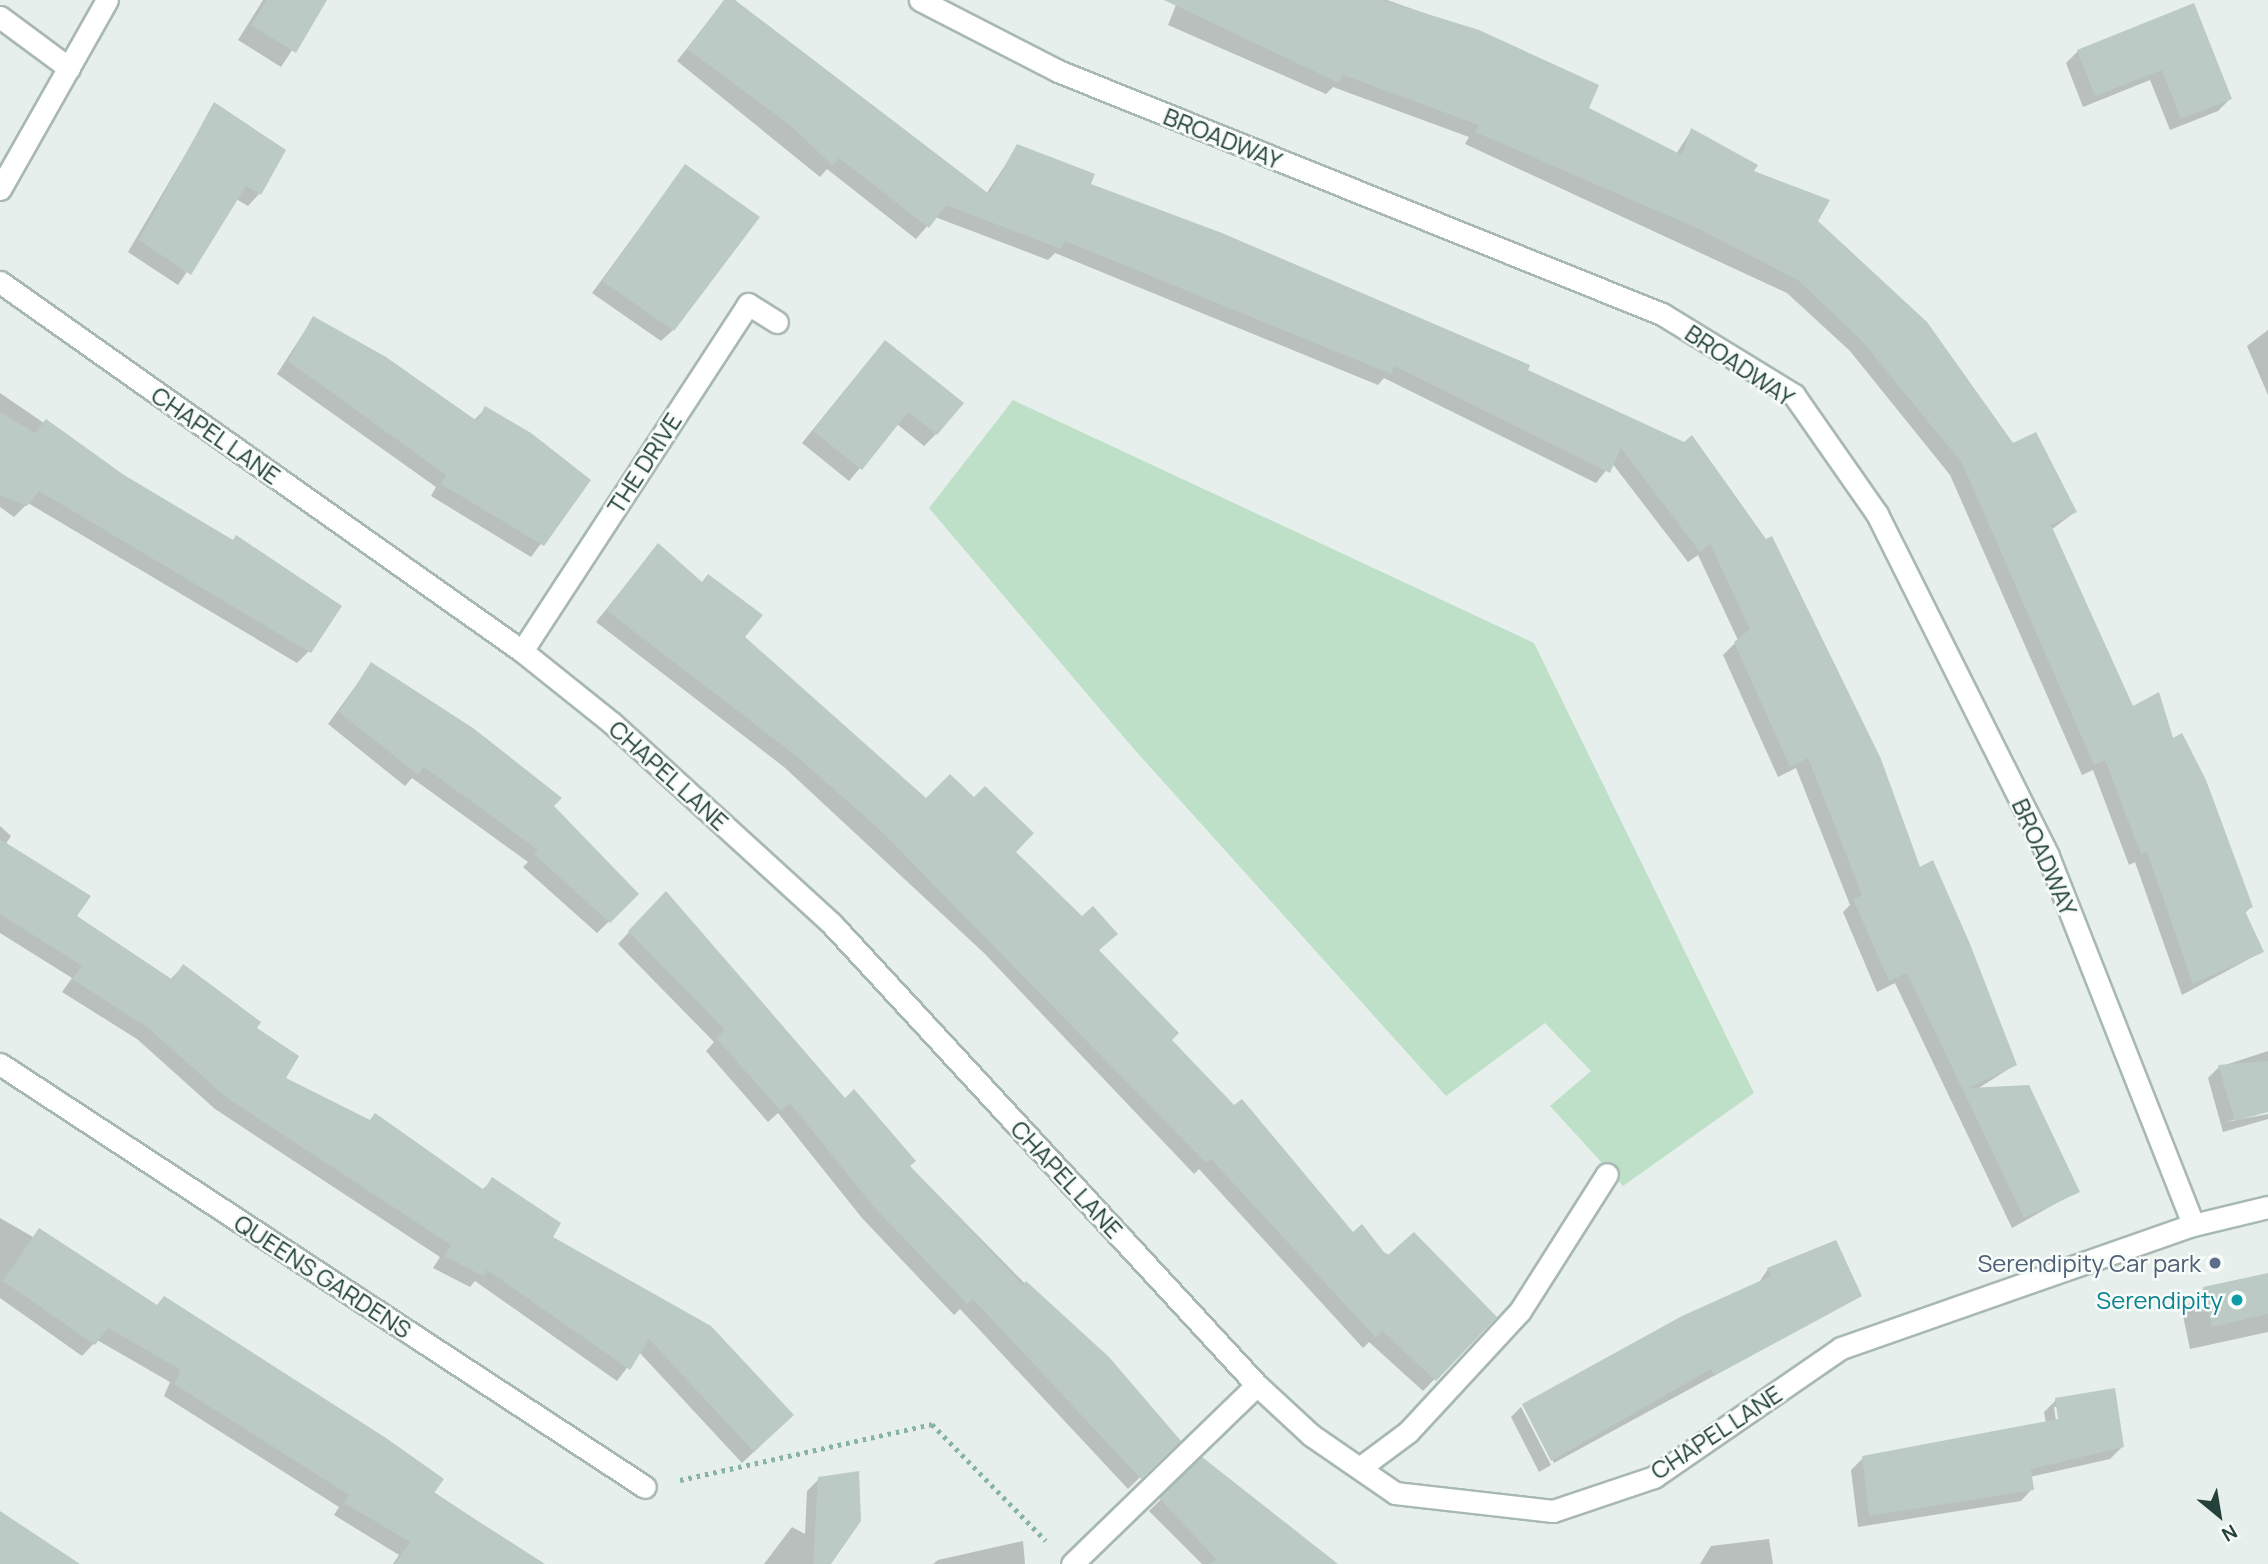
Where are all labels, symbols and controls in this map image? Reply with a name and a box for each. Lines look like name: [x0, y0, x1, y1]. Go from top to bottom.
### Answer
street label: BROADWAY: [1160, 101, 1286, 175]
street label: BROADWAY: [1680, 318, 1800, 412]
street label: CHAPEL LANE: [146, 380, 286, 490]
street label: THE DRIVE: [601, 407, 687, 519]
street label: CHAPEL LANE: [603, 714, 735, 836]
street label: BROADWAY: [2006, 794, 2084, 920]
street label: CHAPEL LANE: [1005, 1114, 1129, 1244]
street label: QUEENS GARDENS: [229, 1208, 417, 1344]
place label: Serendipity Car park: [1978, 1249, 2201, 1277]
marker: Serendipity Car park: [2207, 1255, 2223, 1271]
place label: Serendipity: [2096, 1286, 2223, 1314]
marker: Serendipity: [2229, 1292, 2245, 1308]
street label: CHAPEL LANE: [1645, 1379, 1787, 1485]
north arrow: [2184, 1480, 2254, 1550]
text: N: [2217, 1519, 2242, 1548]

